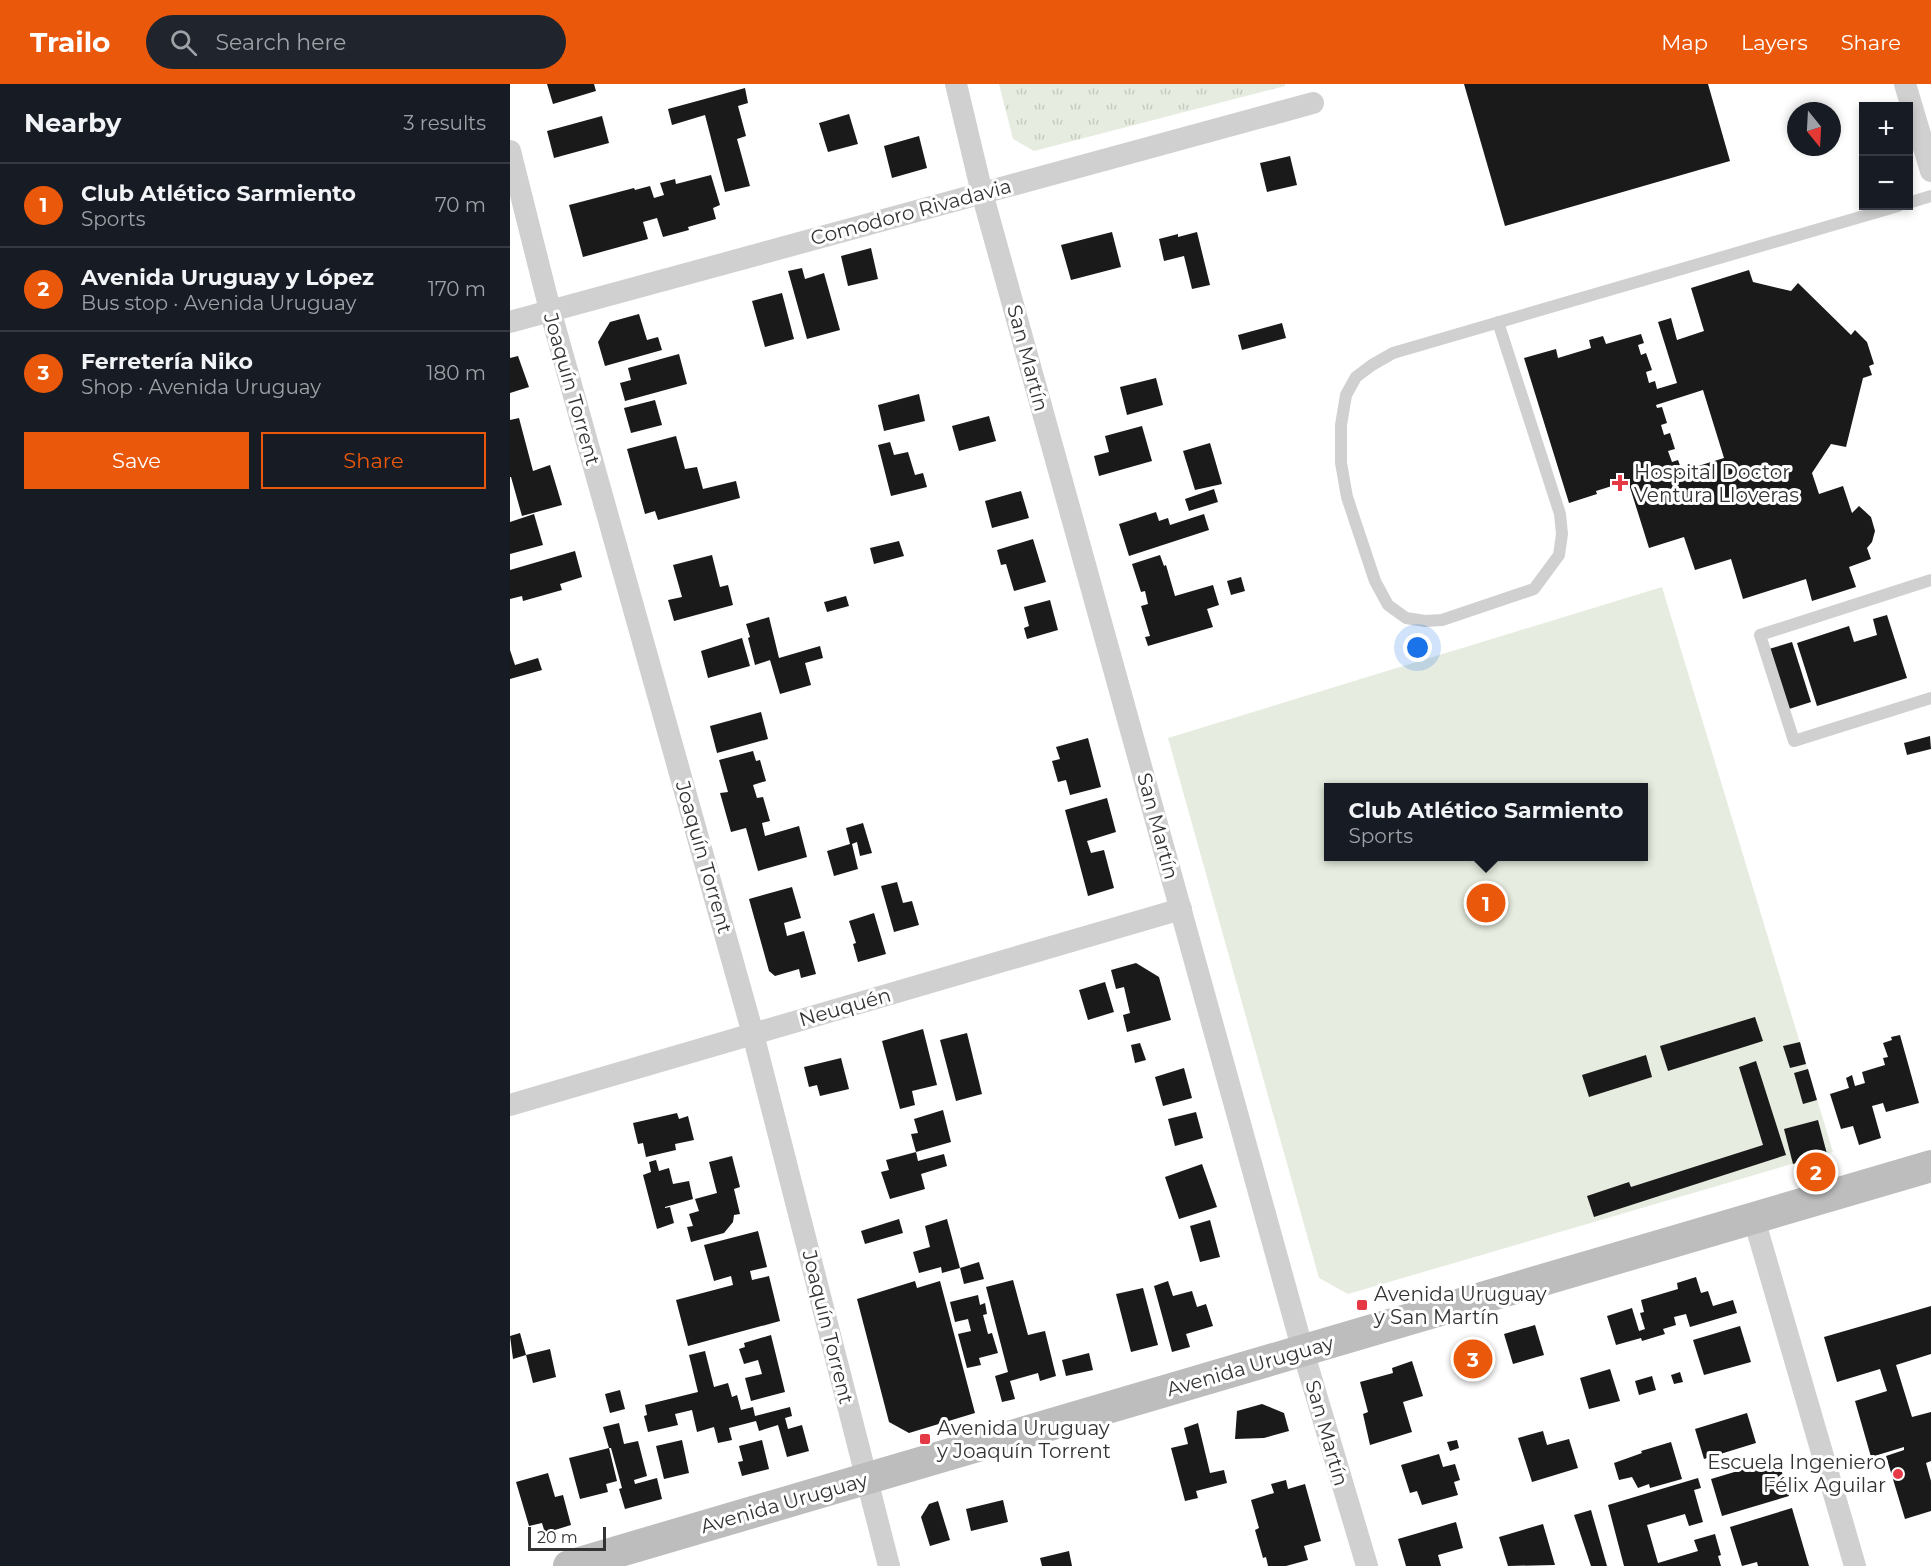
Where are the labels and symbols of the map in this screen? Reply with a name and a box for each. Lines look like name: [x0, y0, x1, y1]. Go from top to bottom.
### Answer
north arrow: [1787, 102, 1841, 156]
street label: Comodoro Rivadavia: [808, 174, 1014, 250]
street label: San Martín: [1002, 302, 1054, 414]
street label: Joaquín Torrent: [538, 309, 605, 468]
place label: Hospital Doctor Ventura Lloveras: [1634, 460, 1799, 507]
marker: Hospital Doctor Ventura Lloveras: [1611, 474, 1629, 492]
your location: [1403, 633, 1432, 662]
street label: San Martín: [1132, 770, 1184, 882]
street label: Joaquín Torrent: [670, 777, 737, 936]
pin: 1: [1466, 880, 1506, 926]
street label: Neuquén: [796, 982, 894, 1032]
pin: 2: [1796, 1150, 1836, 1194]
street label: Joaquín Torrent: [797, 1247, 859, 1406]
place label: Avenida Uruguay y San Martín: [1373, 1282, 1547, 1329]
marker: Avenida Uruguay y San Martín: [1355, 1298, 1369, 1312]
street label: Avenida Uruguay: [1164, 1331, 1336, 1401]
pin: 3: [1454, 1336, 1492, 1382]
street label: San Martín: [1300, 1377, 1354, 1489]
place label: Avenida Uruguay y Joaquín Torrent: [936, 1416, 1111, 1463]
marker: Avenida Uruguay y Joaquín Torrent: [918, 1432, 932, 1446]
place label: Escuela Ingeniero Félix Aguilar: [1707, 1450, 1886, 1497]
marker: Escuela Ingeniero Félix Aguilar: [1891, 1467, 1905, 1481]
street label: Avenida Uruguay: [698, 1468, 870, 1538]
scale bar: [528, 1524, 606, 1552]

